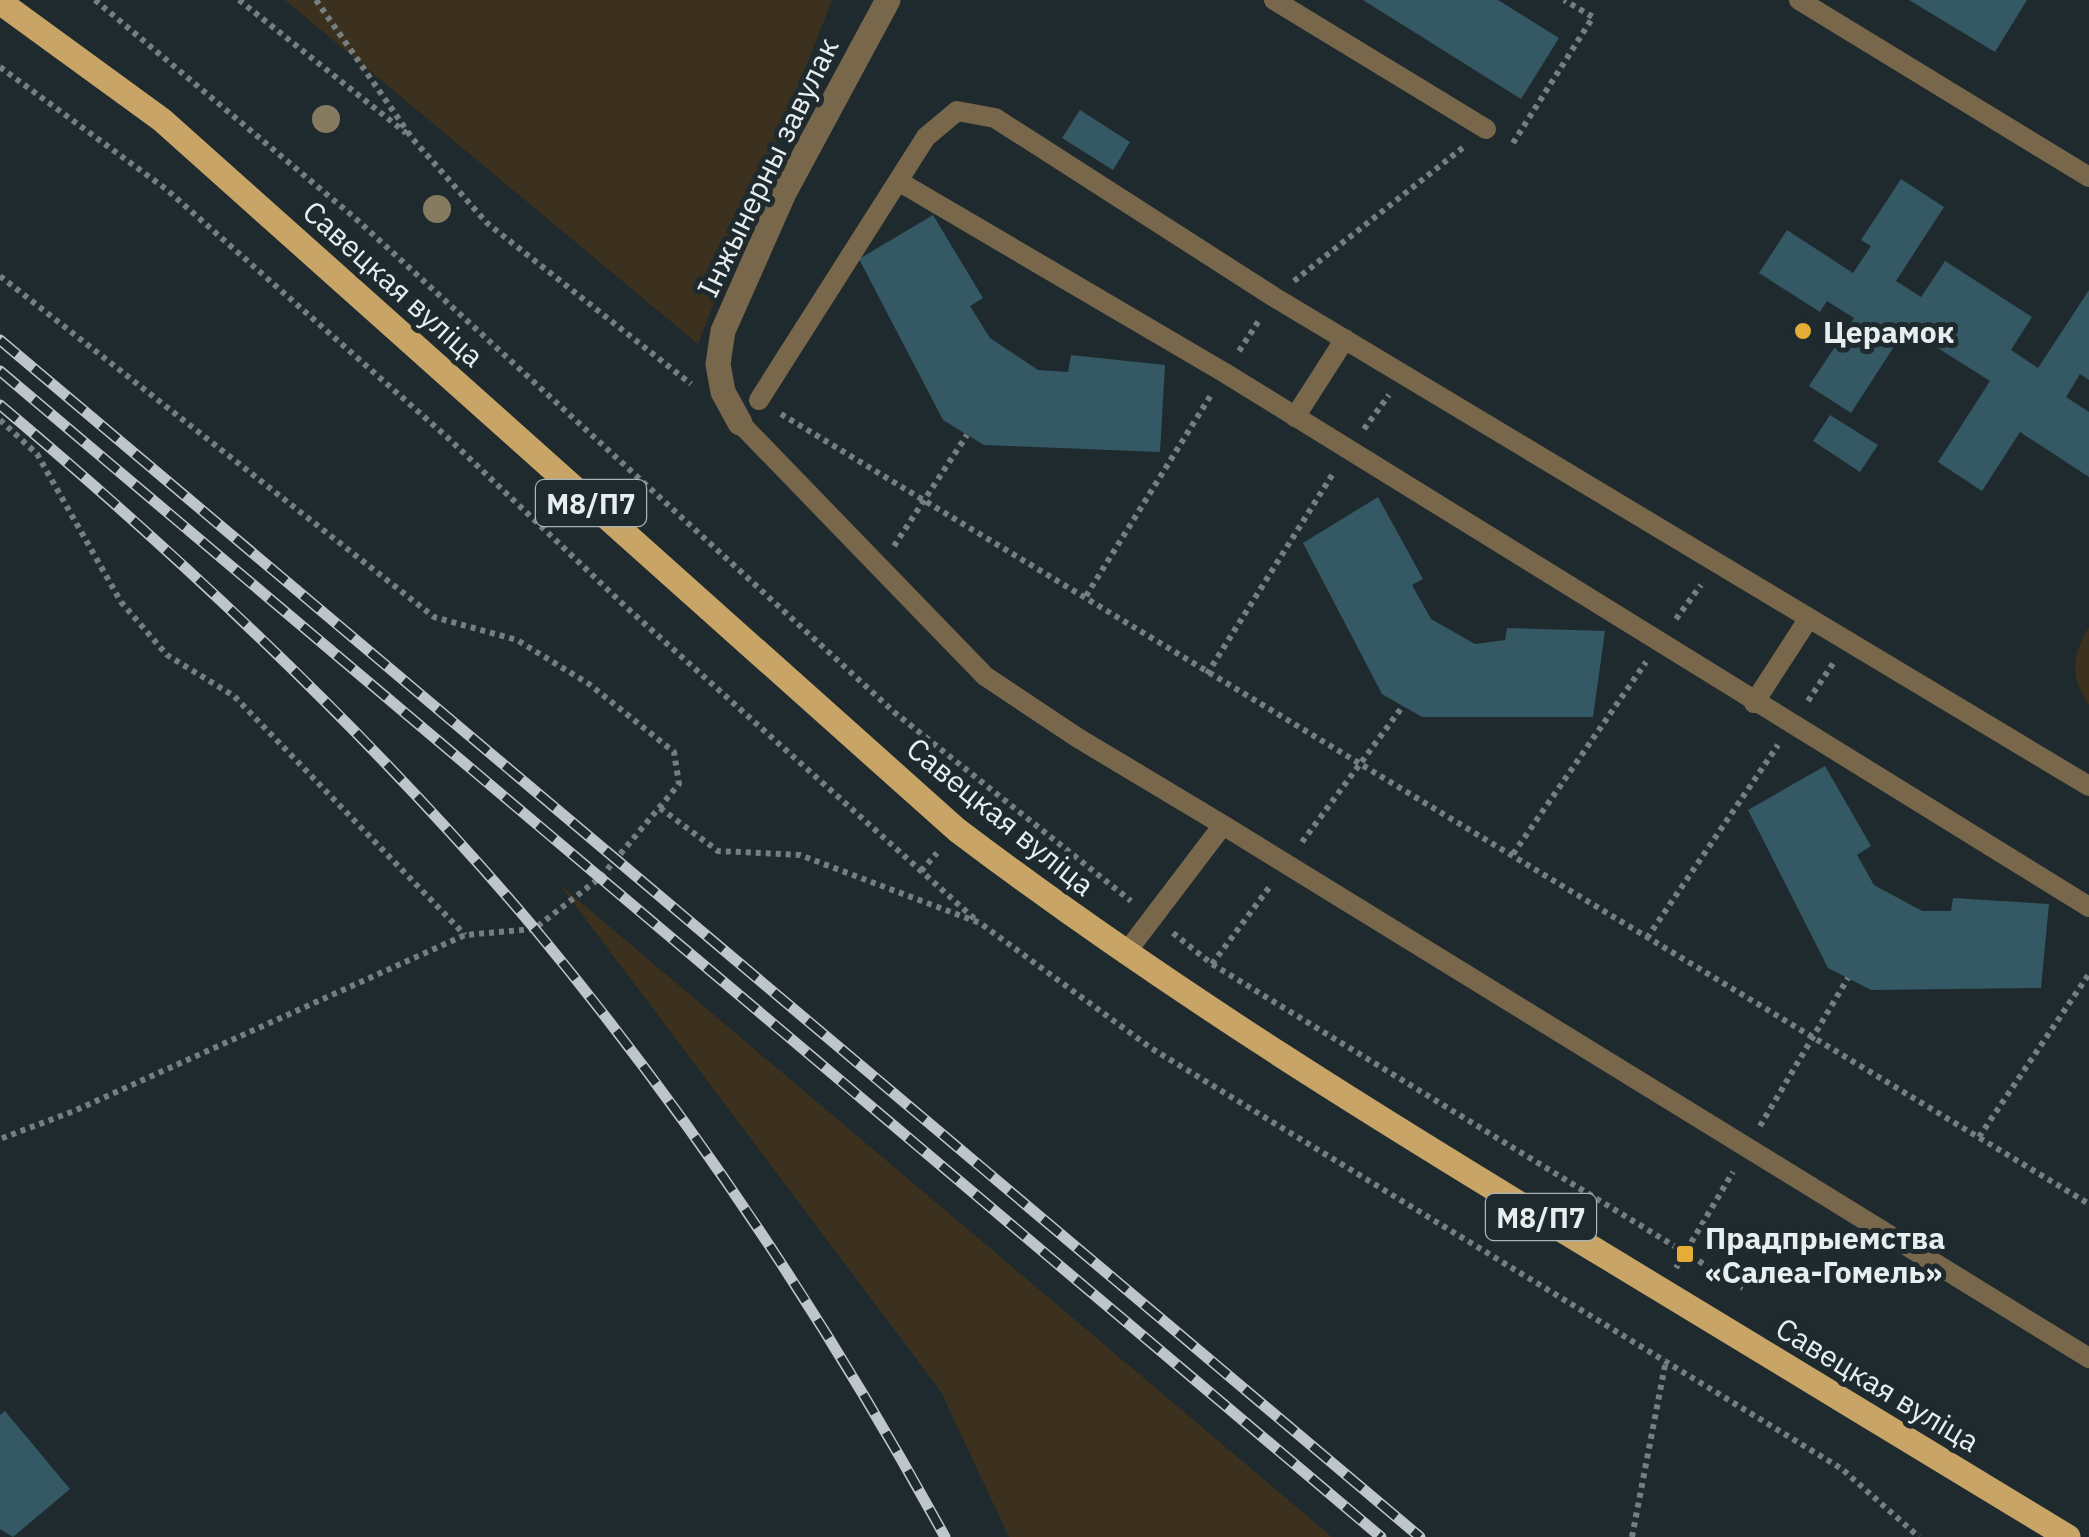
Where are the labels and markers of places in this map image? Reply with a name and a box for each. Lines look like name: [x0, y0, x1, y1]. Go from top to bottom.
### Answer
place label: Церамок: [1823, 312, 1954, 351]
marker: Церамок: [1792, 320, 1814, 342]
place label: Прадпрыемства «Салеа-Гомель»: [1705, 1218, 1945, 1291]
marker: Прадпрыемства «Салеа-Гомель»: [1674, 1243, 1696, 1265]

